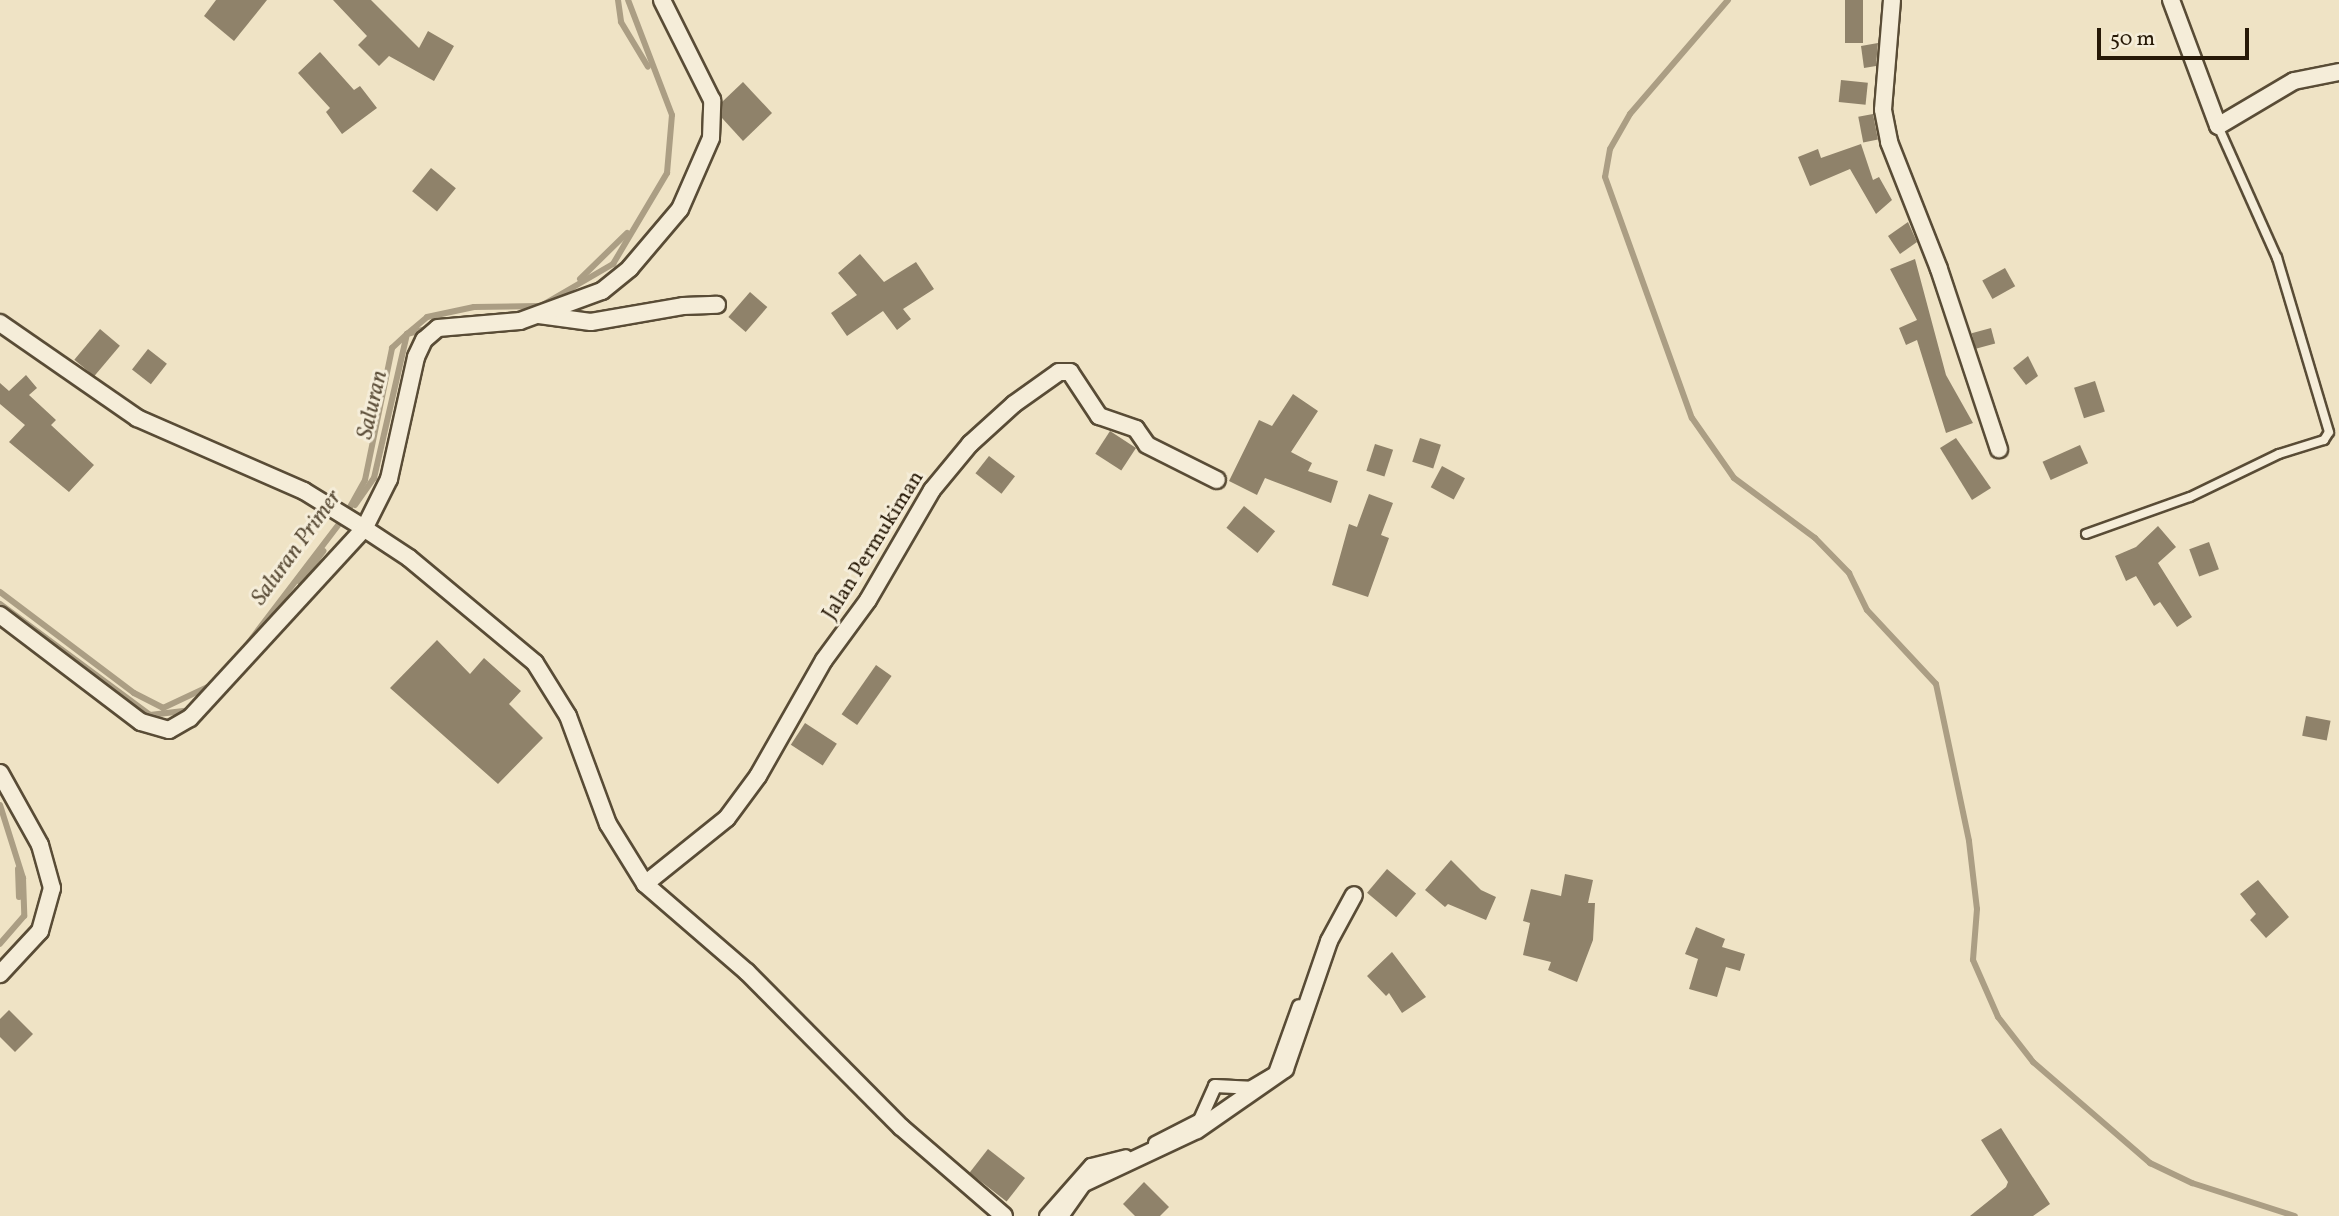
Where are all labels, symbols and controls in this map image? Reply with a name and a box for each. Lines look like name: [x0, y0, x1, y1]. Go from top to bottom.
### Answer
scale bar: [2101, 14, 2253, 58]
text: 50 m: [2110, 25, 2155, 54]
water label: Saluran: [352, 368, 394, 442]
street label: Jalan Permukiman: [818, 467, 930, 625]
water label: Saluran Primer: [246, 485, 348, 611]

